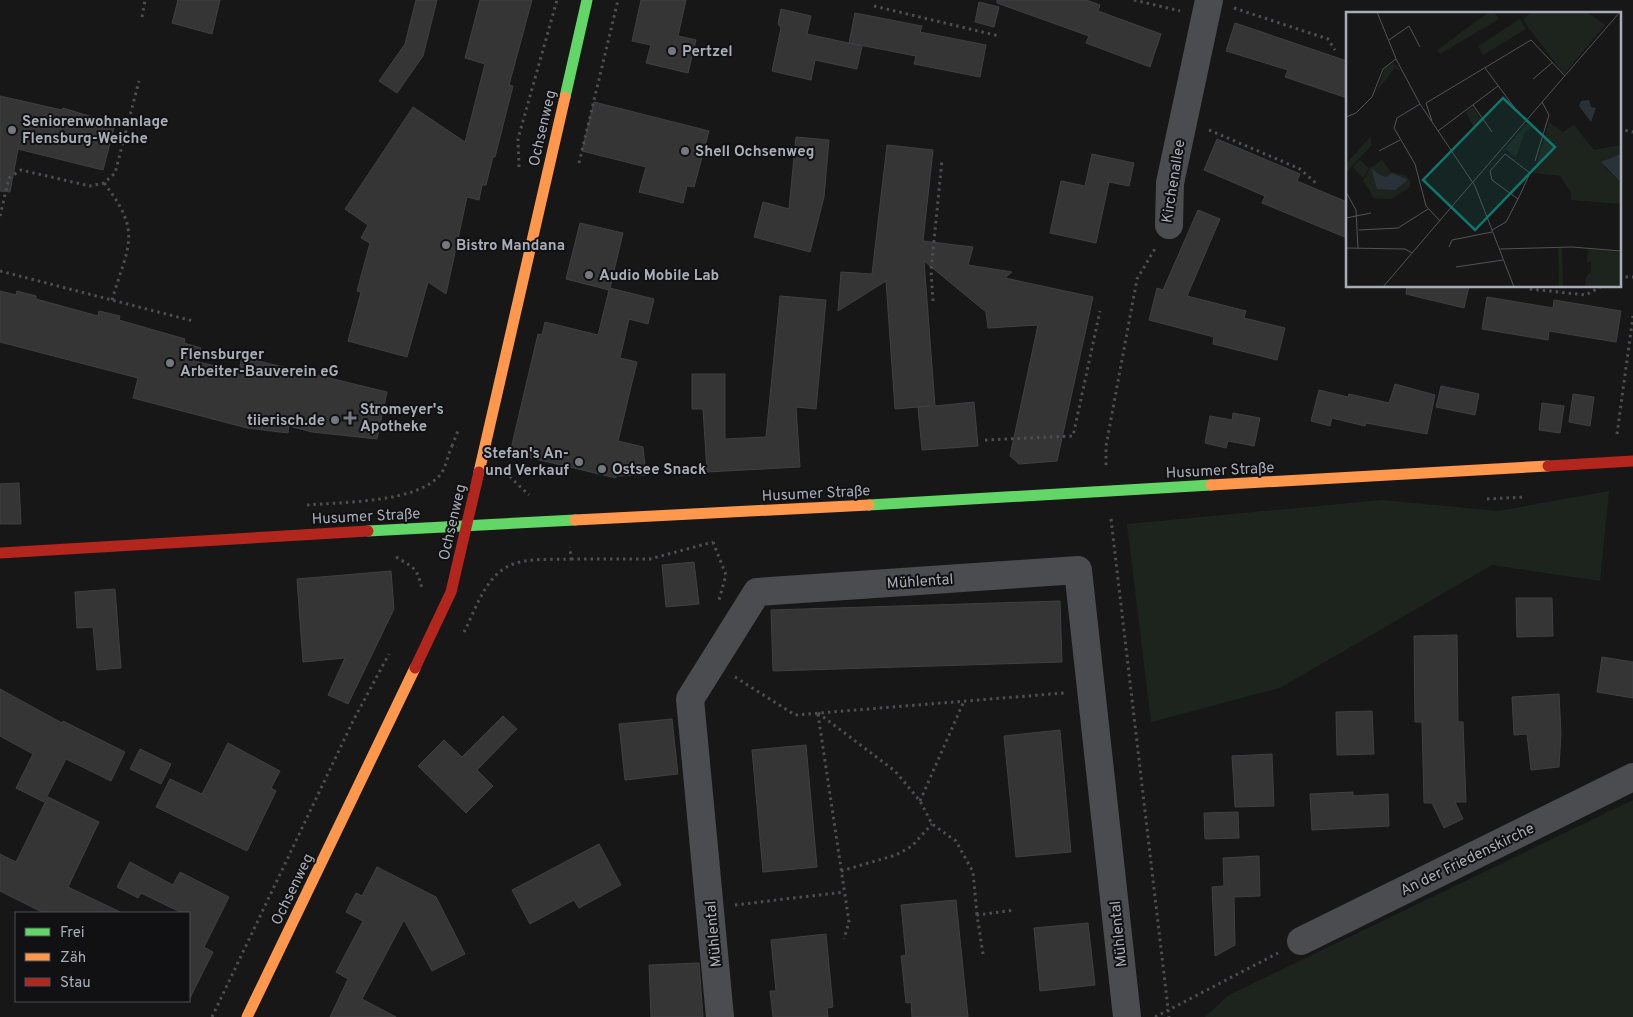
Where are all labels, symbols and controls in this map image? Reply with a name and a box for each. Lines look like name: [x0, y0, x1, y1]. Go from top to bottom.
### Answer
inset map: [1346, 12, 1620, 288]
place label: Pertzel: [682, 43, 733, 62]
marker: Pertzel: [666, 45, 678, 57]
street label: Ochsenweg: [525, 88, 561, 168]
place label: Seniorenwohnanlage Flensburg-Weiche: [22, 113, 168, 149]
marker: Seniorenwohnanlage Flensburg-Weiche: [6, 124, 18, 136]
street label: Kirchenallee: [1159, 138, 1190, 224]
place label: Shell Ochsenweg: [695, 143, 814, 162]
marker: Shell Ochsenweg: [679, 145, 691, 157]
place label: Bistro Mandana: [456, 237, 565, 256]
marker: Bistro Mandana: [440, 239, 452, 251]
place label: Audio Mobile Lab: [599, 267, 719, 286]
marker: Audio Mobile Lab: [583, 269, 595, 281]
place label: Flensburger Arbeiter-Bauverein eG: [180, 346, 339, 382]
marker: Flensburger Arbeiter-Bauverein eG: [164, 357, 176, 369]
place label: Stromeyer's Apotheke: [360, 401, 444, 437]
place label: tiierisch.de: [247, 412, 325, 431]
marker: Stromeyer's Apotheke: [344, 412, 356, 424]
marker: tiierisch.de: [329, 414, 341, 426]
place label: Stefan's An- und Verkauf: [483, 445, 570, 481]
marker: Stefan's An- und Verkauf: [573, 456, 585, 468]
street label: Husumer Straße: [1165, 459, 1275, 484]
place label: Ostsee Snack: [612, 461, 706, 480]
marker: Ostsee Snack: [596, 463, 608, 475]
street label: Ochsenweg: [435, 482, 471, 562]
street label: Husumer Straße: [761, 482, 871, 507]
street label: Husumer Straße: [311, 505, 421, 530]
street label: Mühlental: [886, 571, 954, 594]
street label: An der Friedenskirche: [1397, 820, 1538, 901]
street label: Ochsenweg: [268, 851, 319, 929]
street label: Mühlental: [702, 900, 727, 968]
street label: Mühlental: [1107, 900, 1132, 968]
legend: [15, 912, 190, 1002]
text: Frei: [60, 924, 85, 943]
text: Zäh: [60, 949, 86, 968]
text: Stau: [60, 974, 91, 993]

